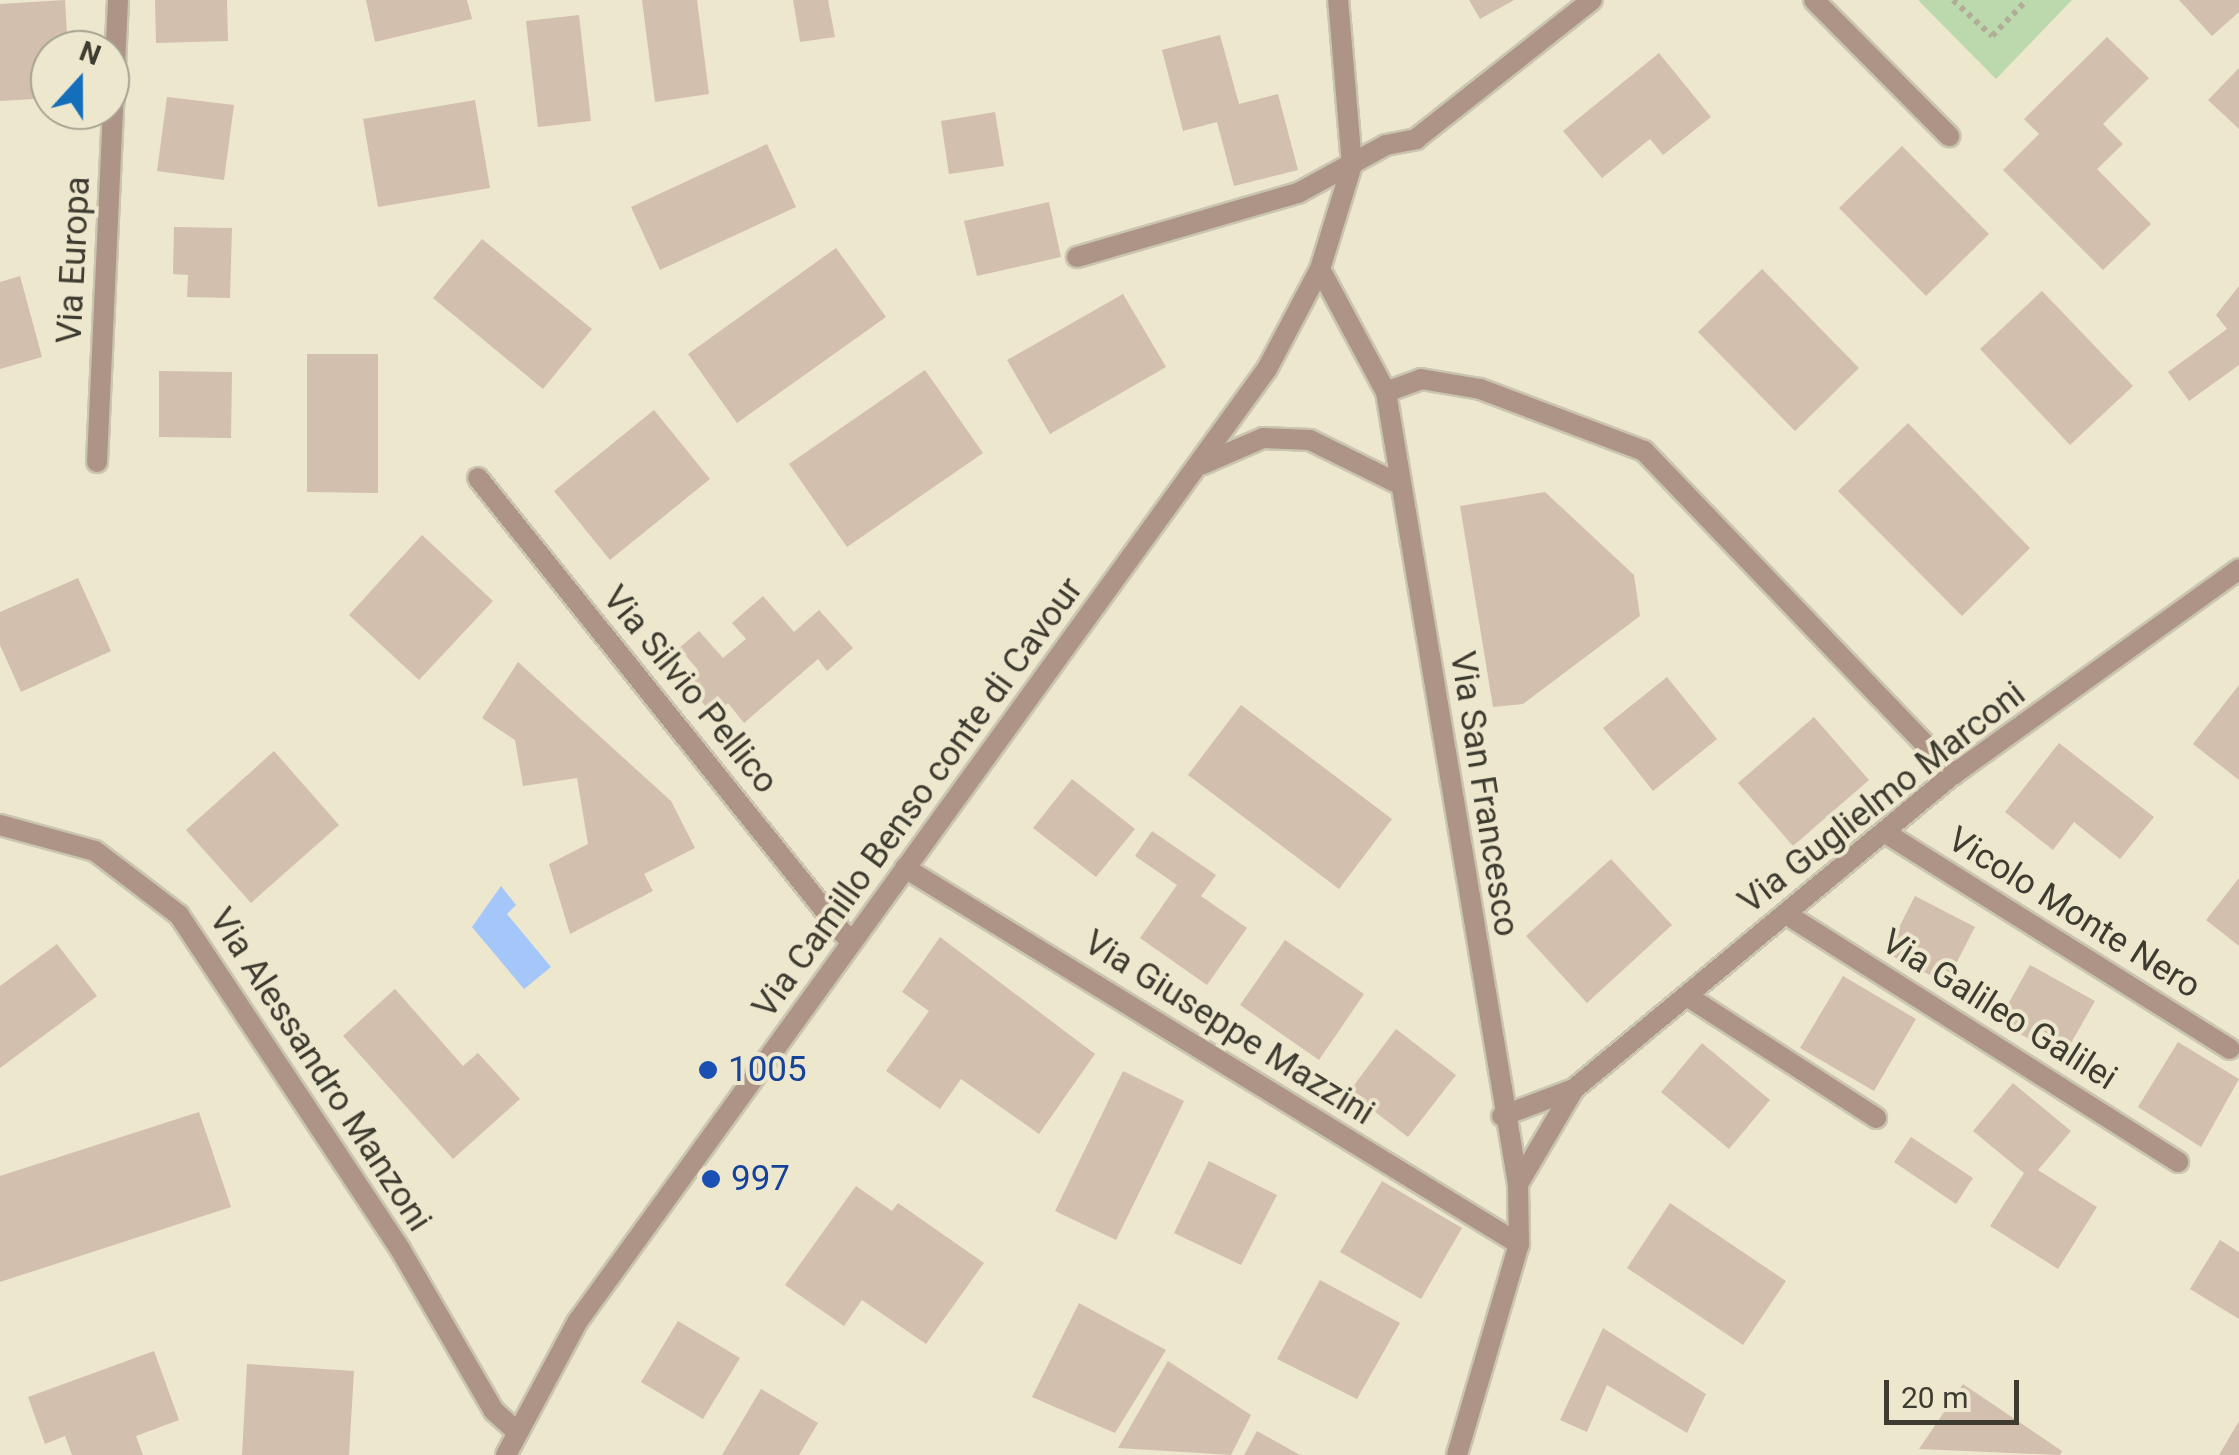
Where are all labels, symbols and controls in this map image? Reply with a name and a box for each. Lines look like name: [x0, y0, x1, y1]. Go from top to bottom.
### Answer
north arrow: [30, 30, 130, 130]
text: N: [75, 34, 105, 72]
street label: Via Europa: [49, 175, 99, 345]
street label: Via Camillo Benso conte di Cavour: [744, 570, 1092, 1026]
street label: Via Silvio Pellico: [594, 578, 786, 802]
street label: Via San Francesco: [1441, 648, 1527, 940]
street label: Via Guglielmo Marconi: [1730, 673, 2034, 923]
street label: Vicolo Monte Nero: [1940, 818, 2208, 1008]
street label: Via Alessandro Manzoni: [200, 901, 440, 1239]
street label: Via Galileo Galilei: [1874, 921, 2124, 1099]
street label: Via Giuseppe Mazzini: [1076, 922, 1382, 1134]
place label: 1005: [728, 1049, 807, 1091]
marker: 1005: [697, 1059, 719, 1081]
place label: 997: [731, 1158, 790, 1200]
marker: 997: [700, 1168, 722, 1190]
scale bar: [1889, 1360, 2024, 1422]
text: 20 m: [1901, 1380, 1968, 1415]

